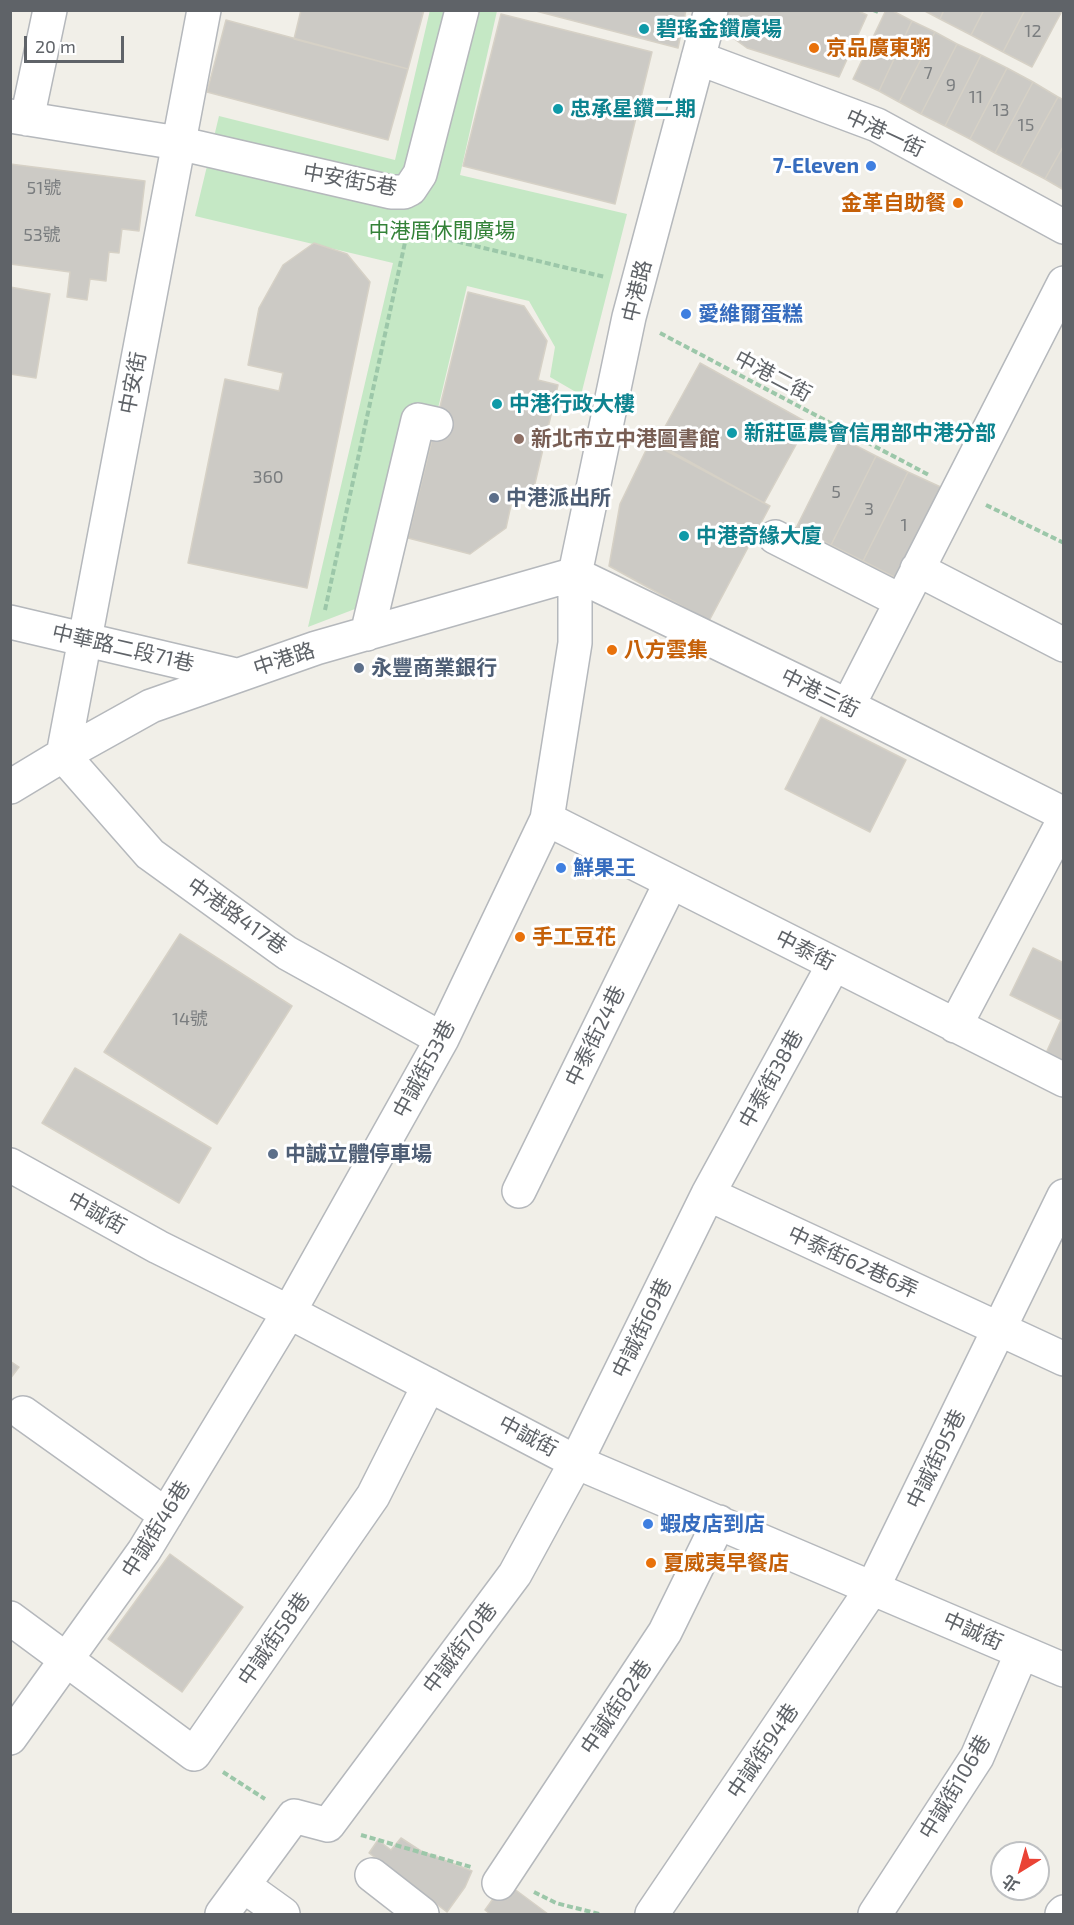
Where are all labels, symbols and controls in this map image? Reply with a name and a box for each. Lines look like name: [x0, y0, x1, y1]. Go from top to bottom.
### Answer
place label: 碧瑤金鑽廣場: [656, 16, 782, 42]
house number: 12: [1024, 20, 1042, 42]
marker: 碧瑤金鑽廣場: [637, 22, 651, 36]
scale bar: [27, 24, 128, 62]
text: 20 m: [35, 35, 76, 57]
place label: 京品廣東粥: [826, 35, 931, 61]
marker: 京品廣東粥: [807, 41, 821, 55]
house number: 7: [923, 62, 933, 84]
house number: 9: [946, 74, 956, 96]
house number: 11: [969, 86, 983, 108]
place label: 忠承星鑽二期: [570, 96, 696, 122]
house number: 13: [992, 99, 1010, 121]
marker: 忠承星鑽二期: [551, 102, 565, 116]
street label: 中港一街: [842, 104, 928, 162]
house number: 15: [1018, 114, 1034, 136]
place label: 7-Eleven: [773, 153, 859, 179]
street label: 中安街5巷: [301, 159, 399, 201]
marker: 7-Eleven: [864, 159, 878, 173]
house number: 51號: [27, 177, 61, 199]
place label: 金革自助餐: [841, 190, 946, 216]
marker: 金革自助餐: [951, 196, 965, 210]
park label: 中港厝休閒廣場: [369, 218, 515, 244]
house number: 53號: [23, 224, 61, 246]
street label: 中港路: [617, 257, 657, 325]
place label: 愛維爾蛋糕: [698, 301, 803, 327]
marker: 愛維爾蛋糕: [679, 307, 693, 321]
street label: 中港二街: [730, 345, 816, 407]
street label: 中安街: [115, 350, 151, 416]
place label: 中港行政大樓: [509, 391, 635, 417]
marker: 中港行政大樓: [490, 397, 504, 411]
place label: 新莊區農會信用部中港分部: [744, 420, 996, 446]
place label: 新北市立中港圖書館: [531, 426, 720, 452]
marker: 新莊區農會信用部中港分部: [725, 426, 739, 440]
marker: 新北市立中港圖書館: [512, 432, 526, 446]
house number: 360: [252, 466, 284, 488]
house number: 5: [831, 481, 841, 503]
place label: 中港派出所: [506, 485, 611, 511]
marker: 中港派出所: [487, 491, 501, 505]
house number: 3: [864, 498, 874, 520]
house number: 1: [900, 514, 908, 536]
place label: 中港奇緣大廈: [696, 523, 822, 549]
marker: 中港奇緣大廈: [677, 529, 691, 543]
street label: 中華路二段71巷: [49, 619, 197, 677]
street label: 中港路: [250, 637, 318, 681]
place label: 八方雲集: [624, 637, 708, 663]
marker: 八方雲集: [605, 643, 619, 657]
place label: 永豐商業銀行: [371, 655, 497, 681]
marker: 永豐商業銀行: [352, 661, 366, 675]
street label: 中港三街: [777, 663, 863, 723]
place label: 鮮果王: [573, 855, 636, 881]
marker: 鮮果王: [554, 861, 568, 875]
street label: 中港路417巷: [182, 872, 292, 960]
place label: 手工豆花: [532, 924, 616, 950]
street label: 中泰街: [771, 924, 839, 976]
marker: 手工豆花: [513, 930, 527, 944]
street label: 中泰街24巷: [560, 982, 630, 1090]
house number: 14號: [172, 1008, 208, 1030]
street label: 中誠街53巷: [388, 1016, 460, 1122]
street label: 中泰街38巷: [734, 1025, 808, 1133]
place label: 中誠立體停車場: [285, 1141, 432, 1167]
marker: 中誠立體停車場: [266, 1147, 280, 1161]
street label: 中誠街: [63, 1187, 131, 1239]
street label: 中泰街62巷6弄: [784, 1221, 922, 1303]
street label: 中誠街69巷: [607, 1274, 677, 1382]
street label: 中誠街95巷: [901, 1405, 971, 1513]
street label: 中誠街: [494, 1410, 562, 1462]
street label: 中誠街46巷: [116, 1476, 196, 1582]
place label: 蝦皮店到店: [660, 1511, 765, 1537]
marker: 蝦皮店到店: [641, 1517, 655, 1531]
place label: 夏威夷早餐店: [663, 1550, 789, 1576]
marker: 夏威夷早餐店: [644, 1556, 658, 1570]
street label: 中誠街58巷: [233, 1588, 315, 1690]
street label: 中誠街70巷: [418, 1598, 502, 1698]
street label: 中誠街: [939, 1607, 1007, 1655]
street label: 中誠街82巷: [575, 1655, 657, 1759]
street label: 中誠街94巷: [722, 1699, 804, 1803]
street label: 中誠街106巷: [914, 1730, 996, 1844]
north arrow: [990, 1841, 1050, 1901]
text: 北: [998, 1872, 1022, 1897]

